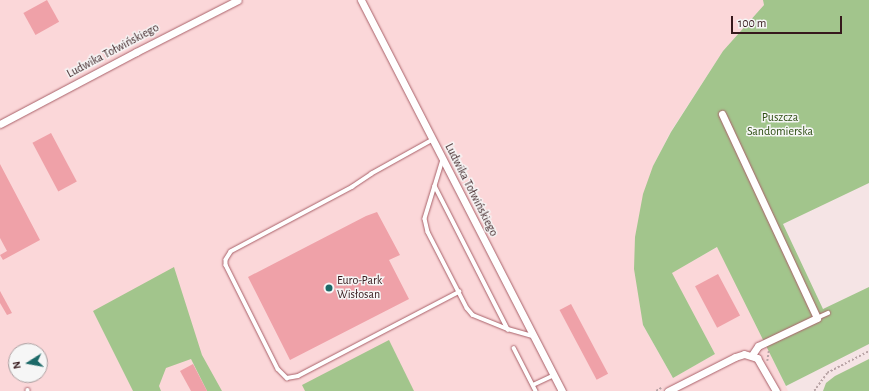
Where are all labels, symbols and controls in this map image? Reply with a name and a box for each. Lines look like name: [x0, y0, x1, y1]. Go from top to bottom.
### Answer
scale bar: [733, 8, 844, 34]
text: 100 m: [738, 17, 766, 29]
street label: Ludwika Tołwińskiego: [64, 21, 162, 81]
park label: Puszcza Sandomierska: [747, 111, 813, 139]
street label: Ludwika Tołwińskiego: [441, 141, 501, 239]
place label: Euro-Park Wisłosan: [337, 274, 382, 302]
marker: Euro-Park Wisłosan: [324, 283, 334, 293]
north arrow: [8, 343, 48, 383]
text: N: [11, 360, 23, 370]

